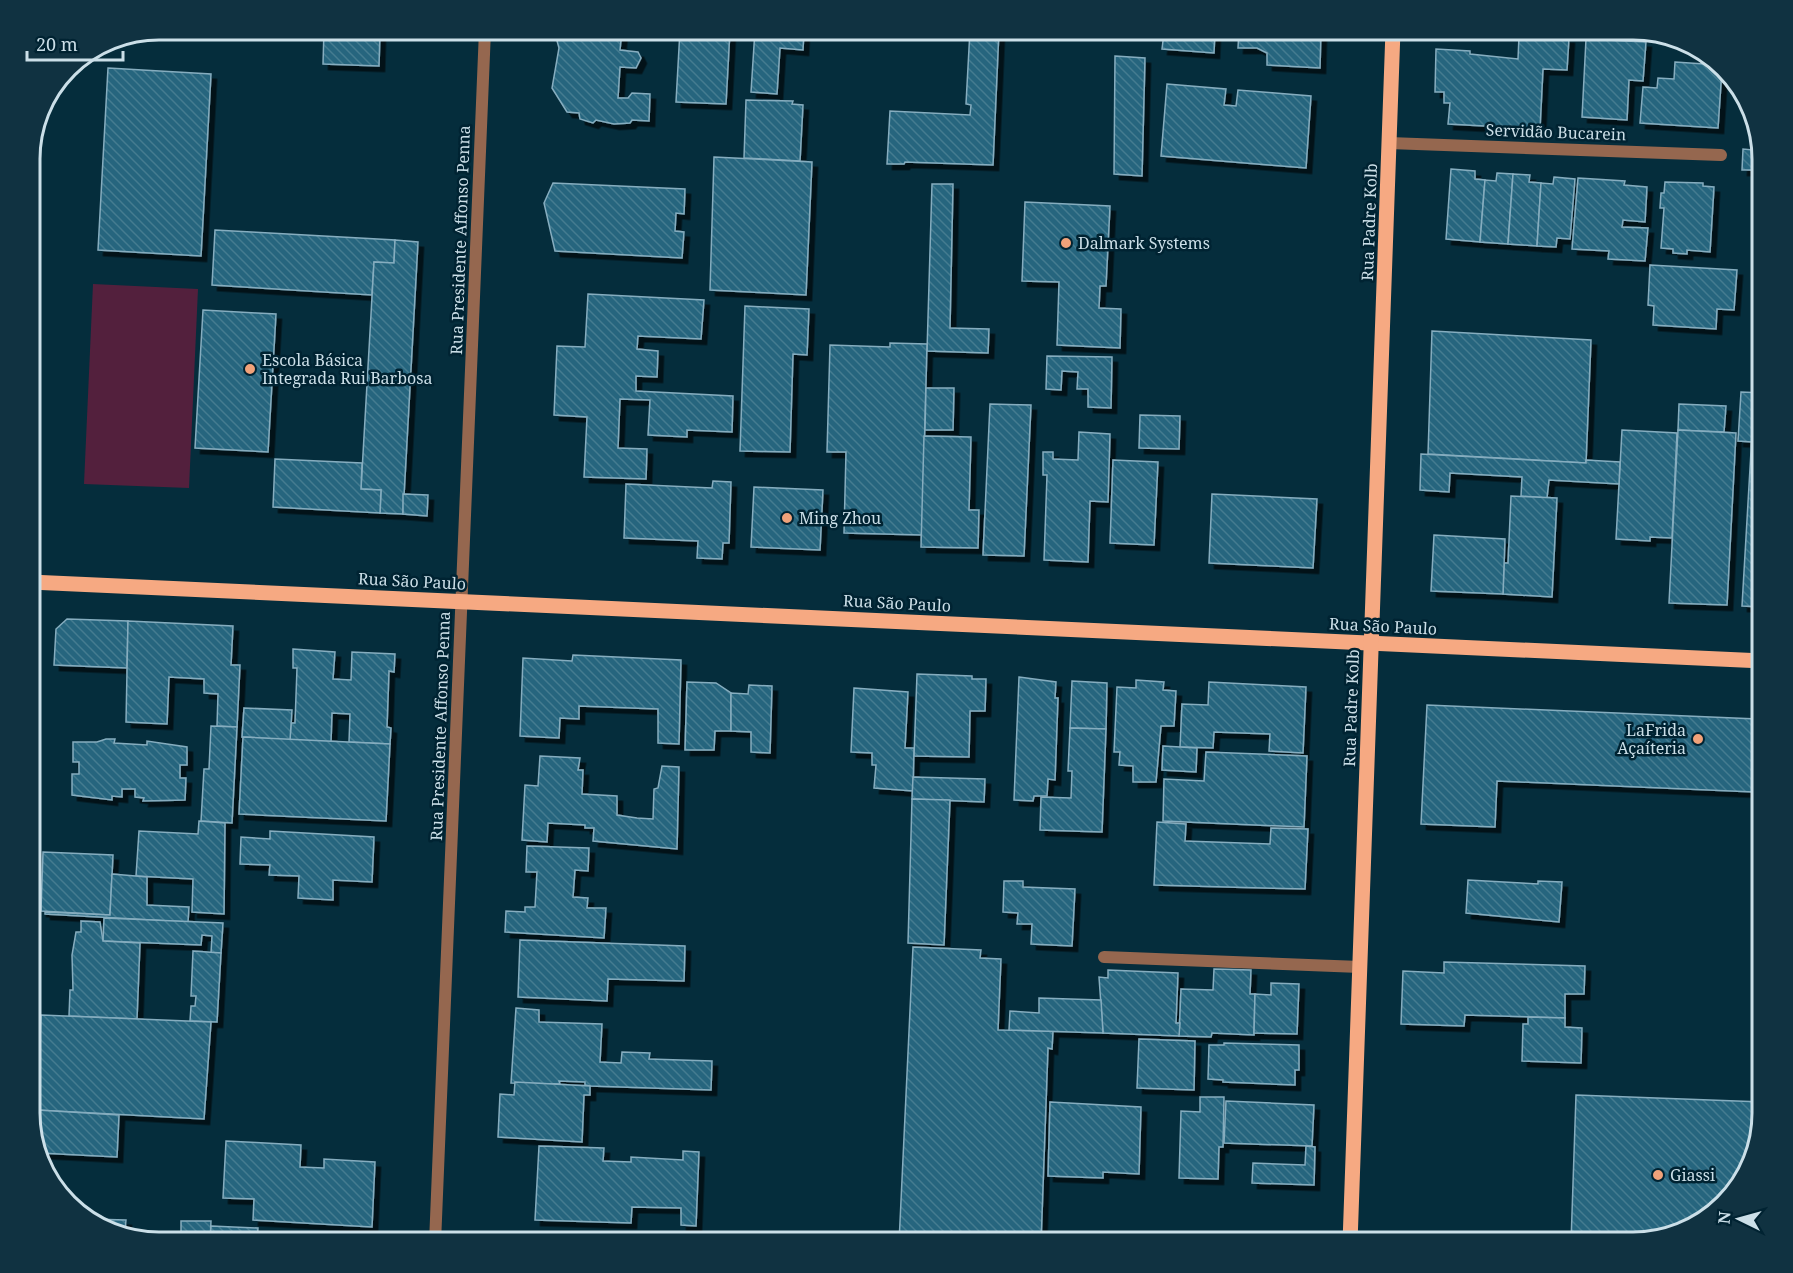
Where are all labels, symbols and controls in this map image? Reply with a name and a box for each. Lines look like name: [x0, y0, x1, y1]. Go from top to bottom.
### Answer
scale bar: [27, 24, 123, 62]
text: 20 m: [36, 32, 78, 56]
street label: Servidão Bucarein: [1485, 119, 1627, 145]
street label: Rua Presidente Affonso Penna: [445, 125, 475, 355]
street label: Rua Padre Kolb: [1356, 163, 1382, 281]
place label: Dalmark Systems: [1078, 232, 1210, 254]
marker: Dalmark Systems: [1059, 236, 1073, 250]
place label: Escola Básica Integrada Rui Barbosa: [262, 349, 432, 389]
marker: Escola Básica Integrada Rui Barbosa: [243, 362, 257, 376]
place label: Ming Zhou: [799, 507, 881, 529]
marker: Ming Zhou: [780, 511, 794, 525]
street label: Rua São Paulo: [358, 567, 466, 595]
street label: Rua São Paulo: [843, 589, 951, 617]
street label: Rua Presidente Affonso Penna: [425, 611, 455, 841]
street label: Rua São Paulo: [1329, 612, 1437, 640]
street label: Rua Padre Kolb: [1338, 649, 1364, 767]
place label: LaFrida Açaíteria: [1617, 719, 1686, 759]
marker: LaFrida Açaíteria: [1691, 732, 1705, 746]
place label: Giassi: [1670, 1164, 1715, 1186]
marker: Giassi: [1651, 1168, 1665, 1182]
north arrow: [1709, 1189, 1769, 1249]
text: N: [1713, 1210, 1736, 1225]

